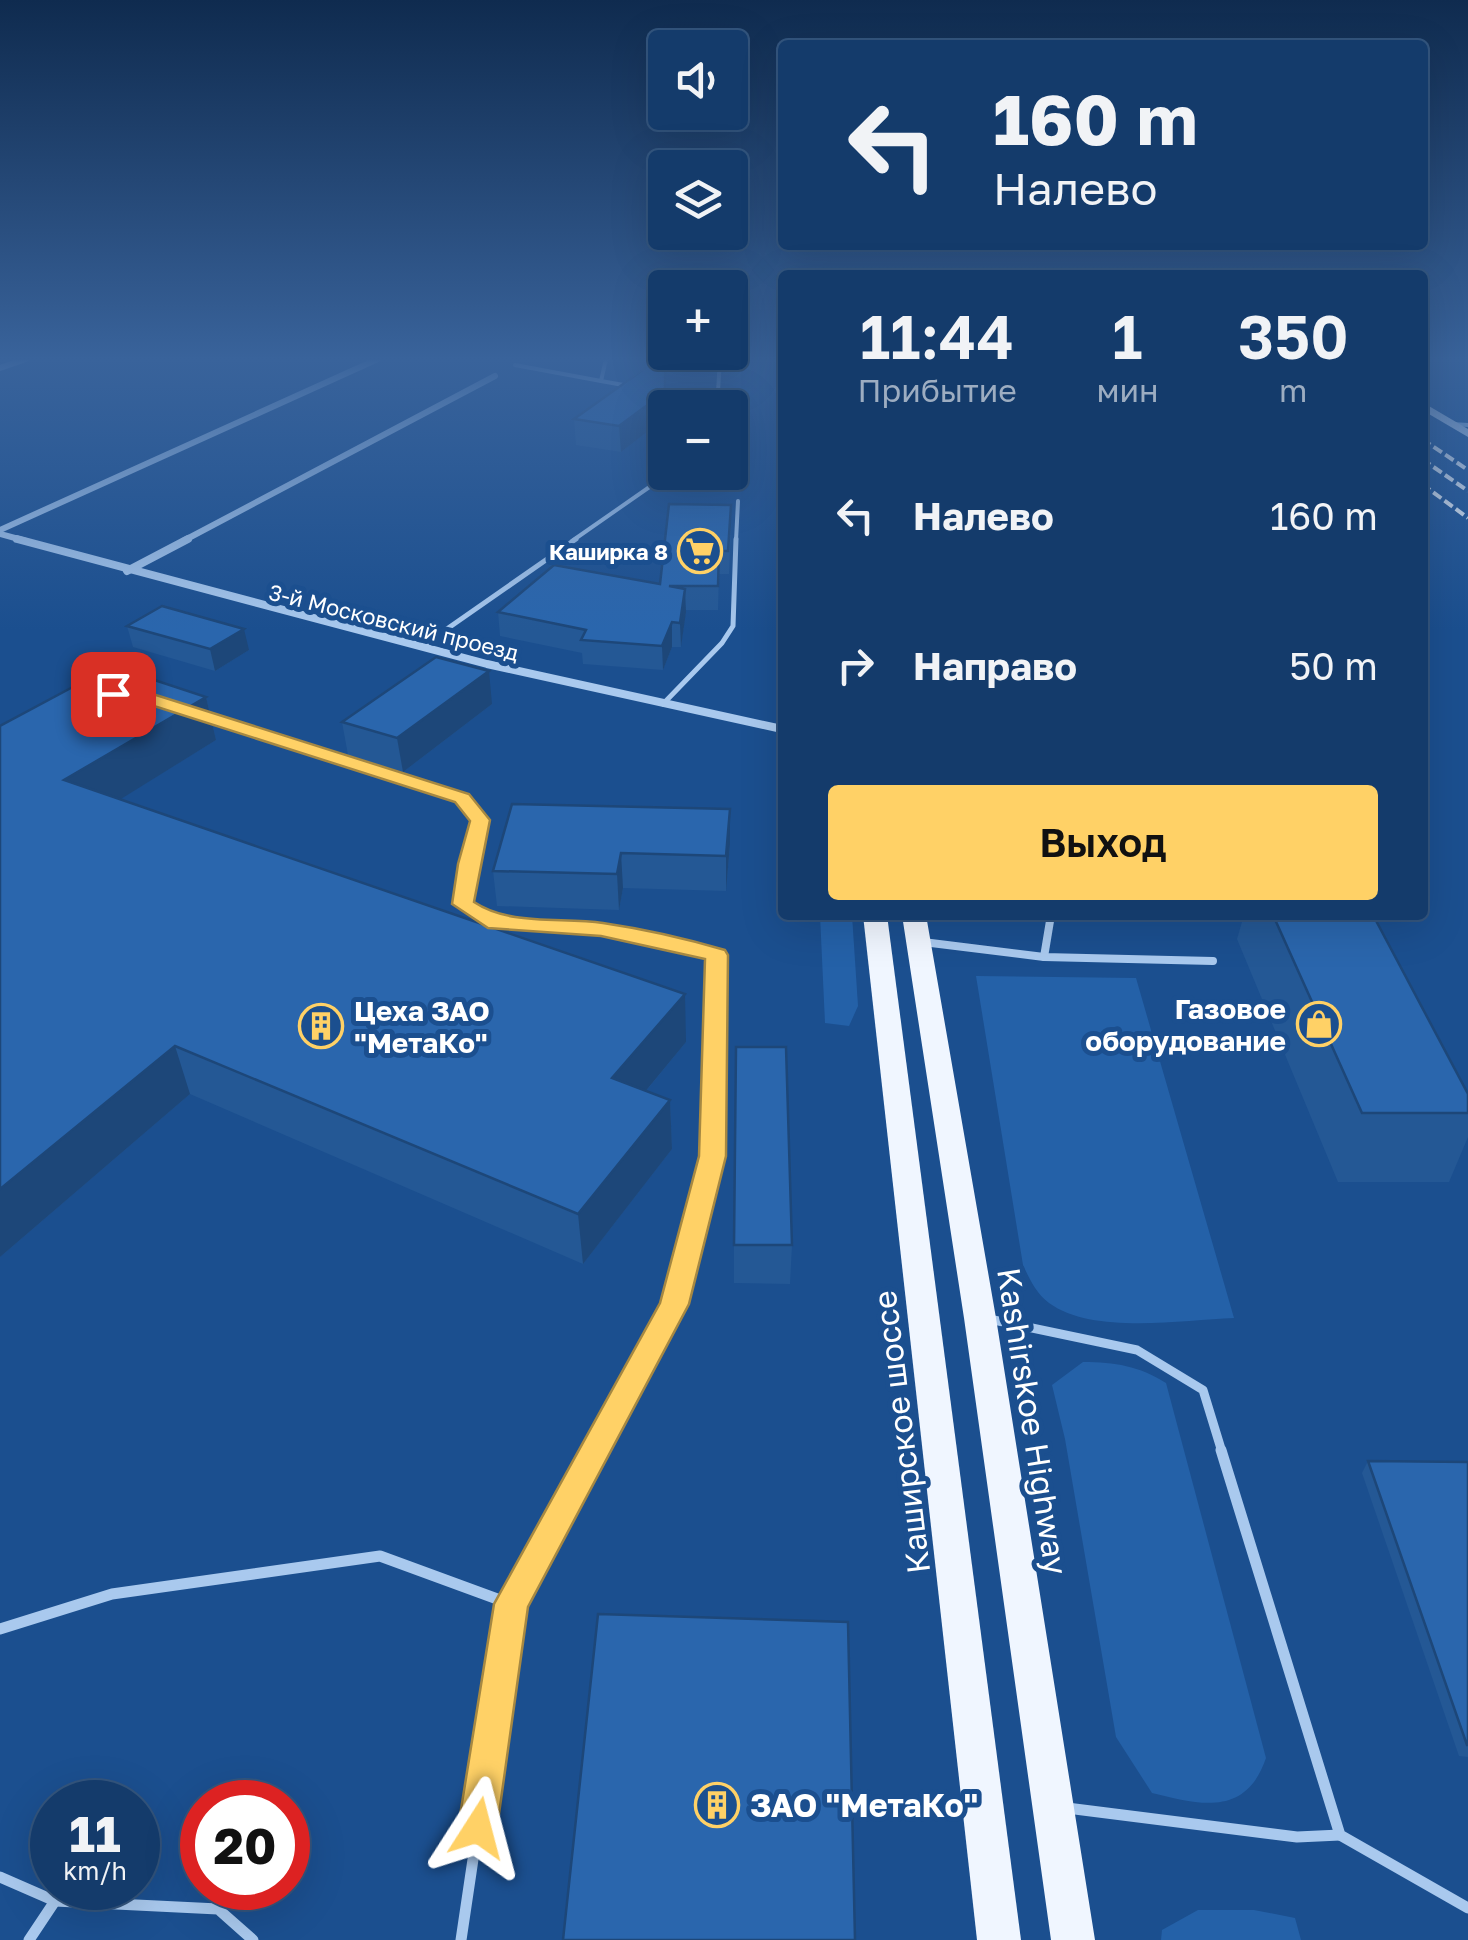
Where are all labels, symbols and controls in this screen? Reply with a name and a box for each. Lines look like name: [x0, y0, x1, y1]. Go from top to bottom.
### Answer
map controls: [648, 30, 748, 490]
button: sound: [648, 30, 748, 130]
text: 160 m: [993, 76, 1198, 160]
icon: left: [828, 80, 958, 210]
button: layers: [648, 150, 748, 250]
text: Налево: [993, 161, 1157, 215]
button: +: [648, 270, 748, 370]
text: 11:44: [860, 300, 1014, 372]
text: 1: [1112, 300, 1143, 372]
text: 350: [1238, 300, 1349, 372]
text: Прибытие: [858, 371, 1017, 409]
text: мин: [1096, 371, 1158, 409]
text: m: [1279, 371, 1307, 409]
button: −: [648, 390, 748, 490]
icon: left: [828, 488, 883, 543]
text: Налево: [913, 493, 1054, 538]
text: 160 m: [1270, 493, 1378, 538]
supermarket icon: Каширка 8: [677, 528, 723, 574]
place label: Каширка 8: [549, 538, 668, 565]
street label: 3-й Московский проезд: [266, 578, 522, 666]
icon: right: [828, 638, 883, 693]
text: Направо: [913, 643, 1077, 688]
text: 50 m: [1289, 643, 1378, 688]
pin: [71, 652, 156, 737]
icon: arrive: [86, 667, 141, 722]
button: Выход: [828, 785, 1378, 900]
place label: Газовое оборудование: [1085, 992, 1286, 1057]
place label: Цеха ЗАО "МетаКо": [354, 994, 490, 1059]
shop icon: Газовое оборудование: [1296, 1001, 1342, 1047]
building icon: Цеха ЗАО "МетаКо": [298, 1003, 344, 1049]
street label: Kashirskoe Highway: [990, 1265, 1076, 1577]
street label: Каширское шоссе: [865, 1288, 937, 1576]
position arrow: [426, 1776, 530, 1880]
speed limit sign: 20: [180, 1780, 310, 1910]
building icon: ЗАО "МетаКо": [694, 1782, 740, 1828]
place label: ЗАО "МетаКо": [750, 1786, 978, 1824]
text: 11: [69, 1803, 121, 1863]
text: km/h: [63, 1855, 127, 1886]

